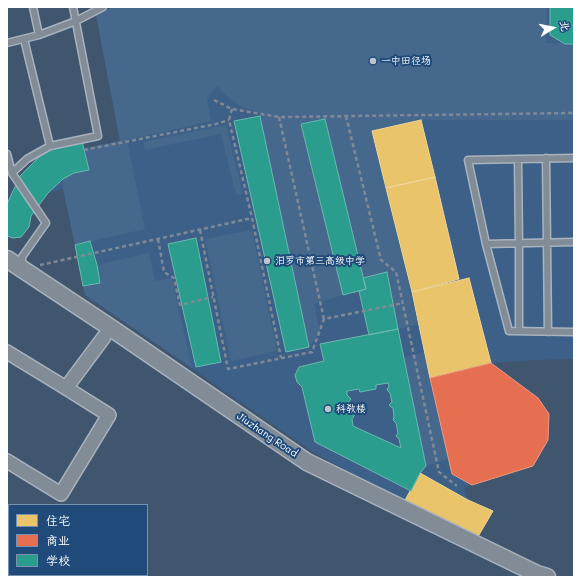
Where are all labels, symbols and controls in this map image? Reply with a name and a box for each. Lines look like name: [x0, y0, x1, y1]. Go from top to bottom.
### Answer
north arrow: [533, 8, 573, 48]
text: 北: [557, 19, 574, 33]
place label: 一中田径场: [381, 55, 431, 67]
marker: 一中田径场: [368, 56, 378, 66]
place label: 汨罗市第三高级中学: [275, 255, 365, 267]
marker: 汨罗市第三高级中学: [262, 256, 272, 266]
place label: 科教楼: [336, 403, 366, 415]
marker: 科教楼: [323, 404, 333, 414]
street label: Jiuzhang Road: [234, 410, 300, 460]
legend: [8, 504, 148, 576]
text: 住宅: [46, 512, 70, 528]
text: 商业: [46, 532, 70, 548]
text: 学校: [46, 552, 70, 568]

